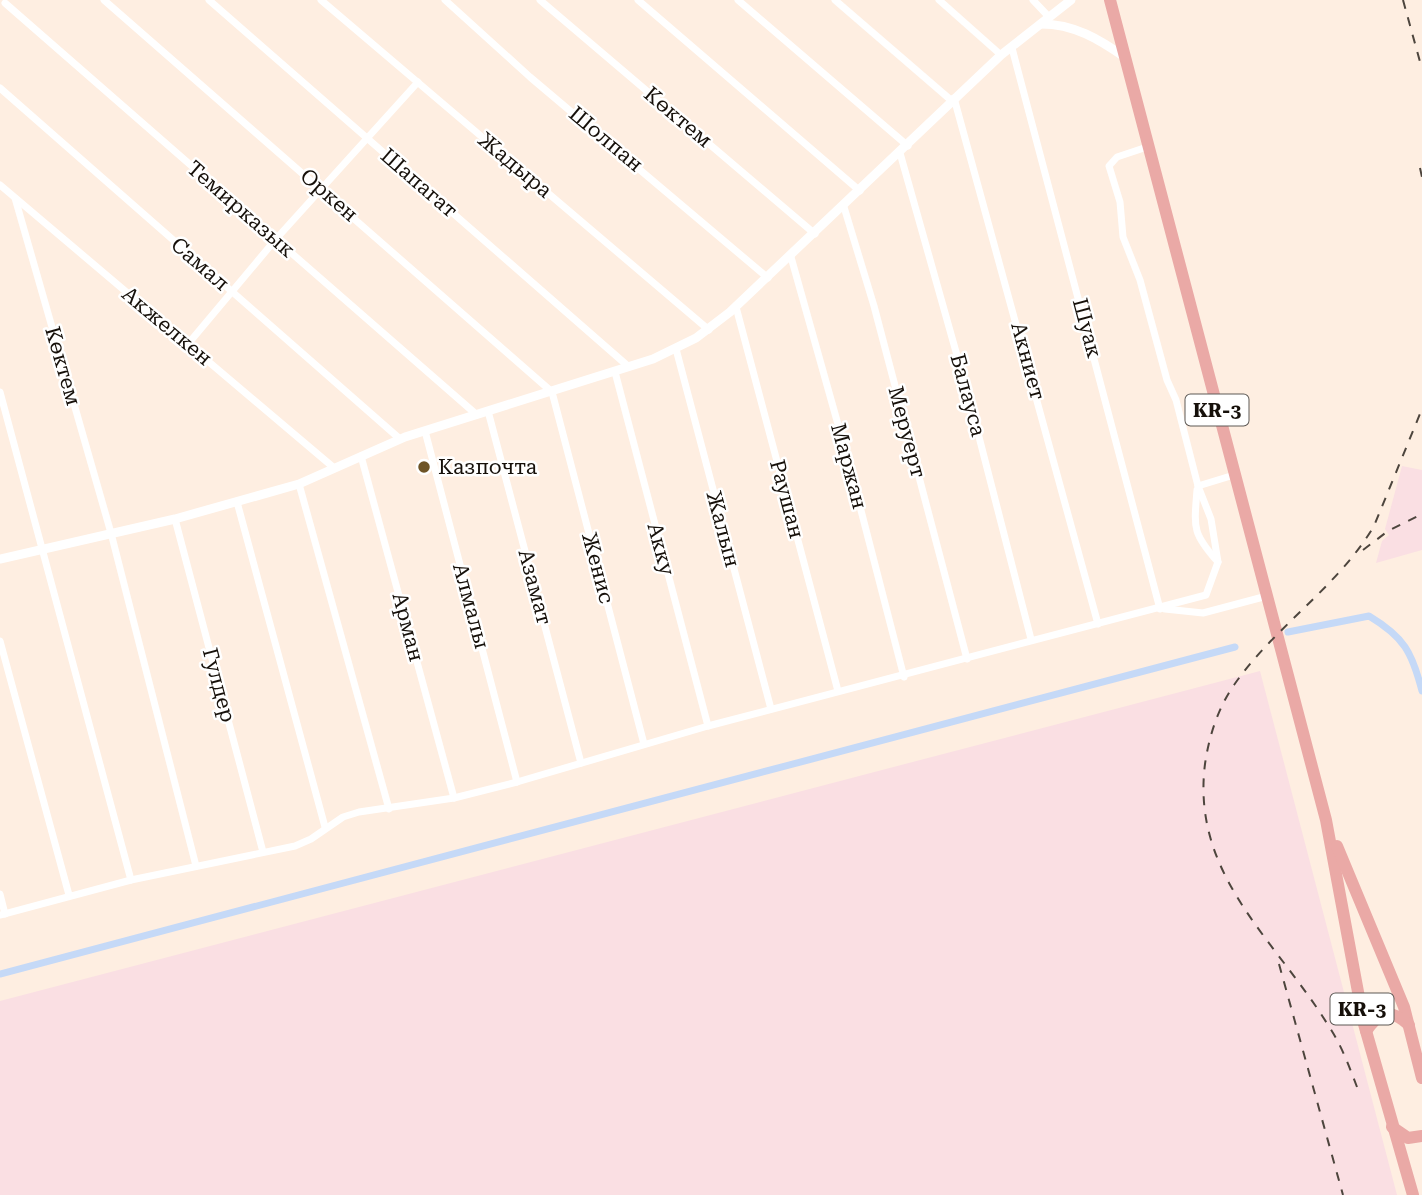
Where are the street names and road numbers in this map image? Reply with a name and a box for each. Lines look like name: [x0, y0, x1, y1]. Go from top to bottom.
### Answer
street label: Көктем: [639, 82, 717, 152]
street label: Шолпан: [564, 101, 648, 177]
street label: Жадыра: [473, 127, 557, 203]
street label: Шапагат: [376, 143, 462, 223]
street label: Темирказык: [182, 156, 300, 262]
street label: Оркен: [295, 164, 363, 226]
street label: Самал: [166, 232, 234, 296]
street label: Акжелкен: [117, 282, 217, 370]
street label: Шуак: [1068, 296, 1106, 360]
street label: Акниет: [1006, 320, 1050, 402]
street label: Көктем: [40, 324, 86, 408]
street label: Балауса: [945, 351, 991, 440]
street label: Меруерт: [883, 384, 931, 480]
road number: KR-3: [1186, 394, 1248, 426]
street label: Маржан: [826, 420, 872, 512]
street label: Раушан: [765, 457, 809, 541]
street label: Жалын: [701, 488, 745, 570]
street label: Акку: [642, 520, 680, 579]
street label: Женис: [577, 530, 619, 606]
street label: Азамат: [513, 547, 557, 627]
street label: Алмалы: [448, 560, 494, 652]
street label: Арман: [387, 590, 429, 664]
street label: Гулдер: [198, 645, 240, 725]
road number: KR-3: [1330, 993, 1394, 1024]

